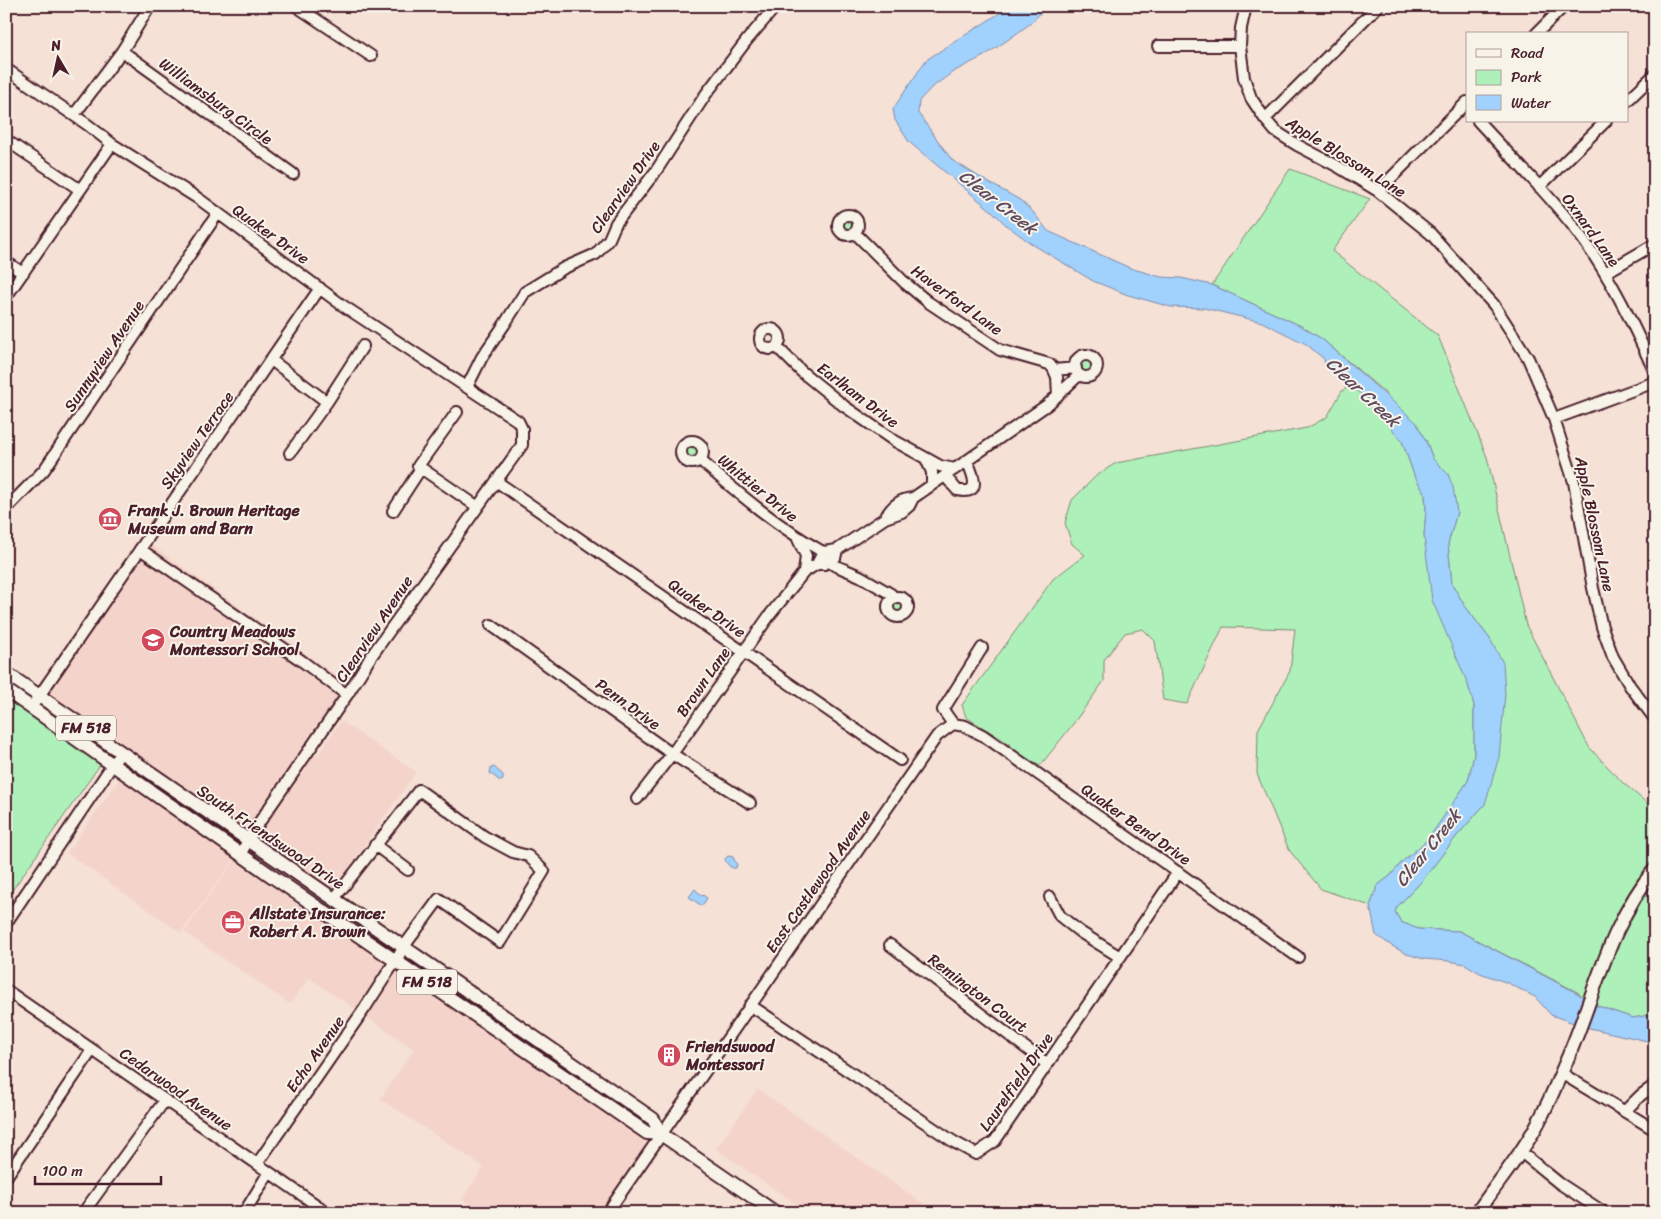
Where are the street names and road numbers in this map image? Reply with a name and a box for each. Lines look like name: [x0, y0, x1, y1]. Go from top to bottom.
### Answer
street label: Williamsburg Circle: [153, 50, 279, 153]
street label: Apple Blossom Lane: [1279, 108, 1412, 206]
street label: Clearview Drive: [582, 134, 668, 240]
street label: Oxnard Lane: [1554, 187, 1628, 274]
street label: Quaker Drive: [226, 196, 316, 272]
street label: Haverford Lane: [905, 257, 1009, 343]
street label: Sunnyview Avenue: [56, 294, 153, 418]
street label: Earlham Drive: [810, 354, 906, 436]
street label: Skyview Terrace: [152, 385, 242, 495]
street label: Whittier Drive: [711, 446, 805, 530]
street label: Apple Blossom Lane: [1566, 453, 1623, 594]
street label: Clearview Avenue: [327, 569, 421, 689]
street label: Quaker Drive: [662, 570, 752, 646]
street label: Brown Lane: [668, 640, 738, 723]
street label: Penn Drive: [589, 670, 667, 738]
road number: FM 518: [56, 716, 116, 740]
street label: Quaker Bend Drive: [1075, 775, 1197, 873]
street label: South Friendswood Drive: [191, 776, 351, 898]
street label: East Castlewood Avenue: [757, 803, 879, 959]
street label: Remington Court: [922, 946, 1034, 1040]
road number: FM 518: [397, 970, 457, 994]
street label: Echo Avenue: [278, 1009, 352, 1099]
street label: Laurelfield Drive: [971, 1026, 1061, 1138]
street label: Cedarwood Avenue: [113, 1039, 239, 1139]

